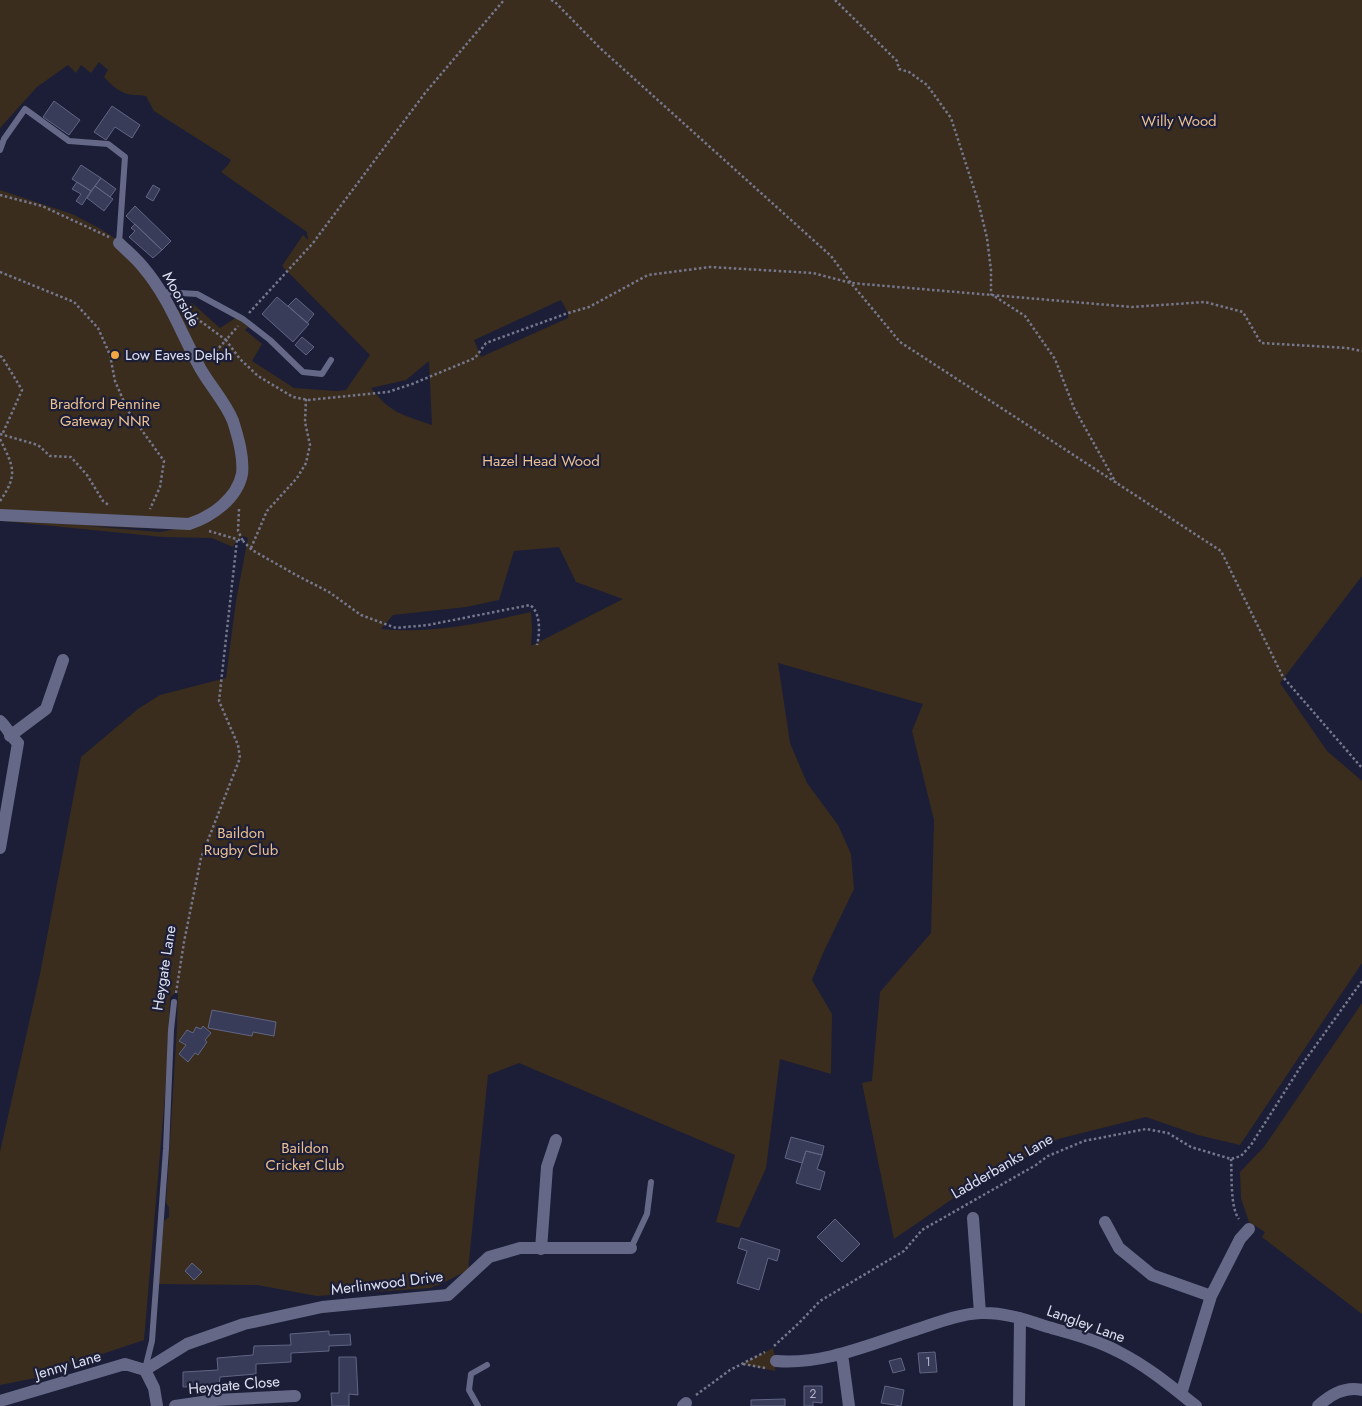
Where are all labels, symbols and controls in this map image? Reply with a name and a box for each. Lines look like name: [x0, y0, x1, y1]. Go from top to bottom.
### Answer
park label: Willy Wood: [1141, 110, 1217, 132]
street label: Moorside: [157, 267, 205, 331]
place label: Low Eaves Delph: [125, 344, 232, 366]
marker: Low Eaves Delph: [109, 349, 121, 361]
park label: Bradford Pennine Gateway NNR: [50, 393, 161, 432]
park label: Hazel Head Wood: [482, 450, 600, 472]
park label: Baildon Rugby Club: [204, 822, 279, 861]
street label: Heygate Lane: [146, 924, 182, 1012]
street label: Ladderbanks Lane: [947, 1128, 1057, 1204]
park label: Baildon Cricket Club: [266, 1137, 345, 1176]
street label: Merlinwood Drive: [330, 1265, 445, 1301]
street label: Langley Lane: [1044, 1300, 1129, 1348]
street label: Jenny Lane: [31, 1345, 104, 1385]
house number: 1: [925, 1353, 931, 1371]
street label: Heygate Close: [187, 1370, 281, 1400]
house number: 2: [810, 1385, 817, 1403]

